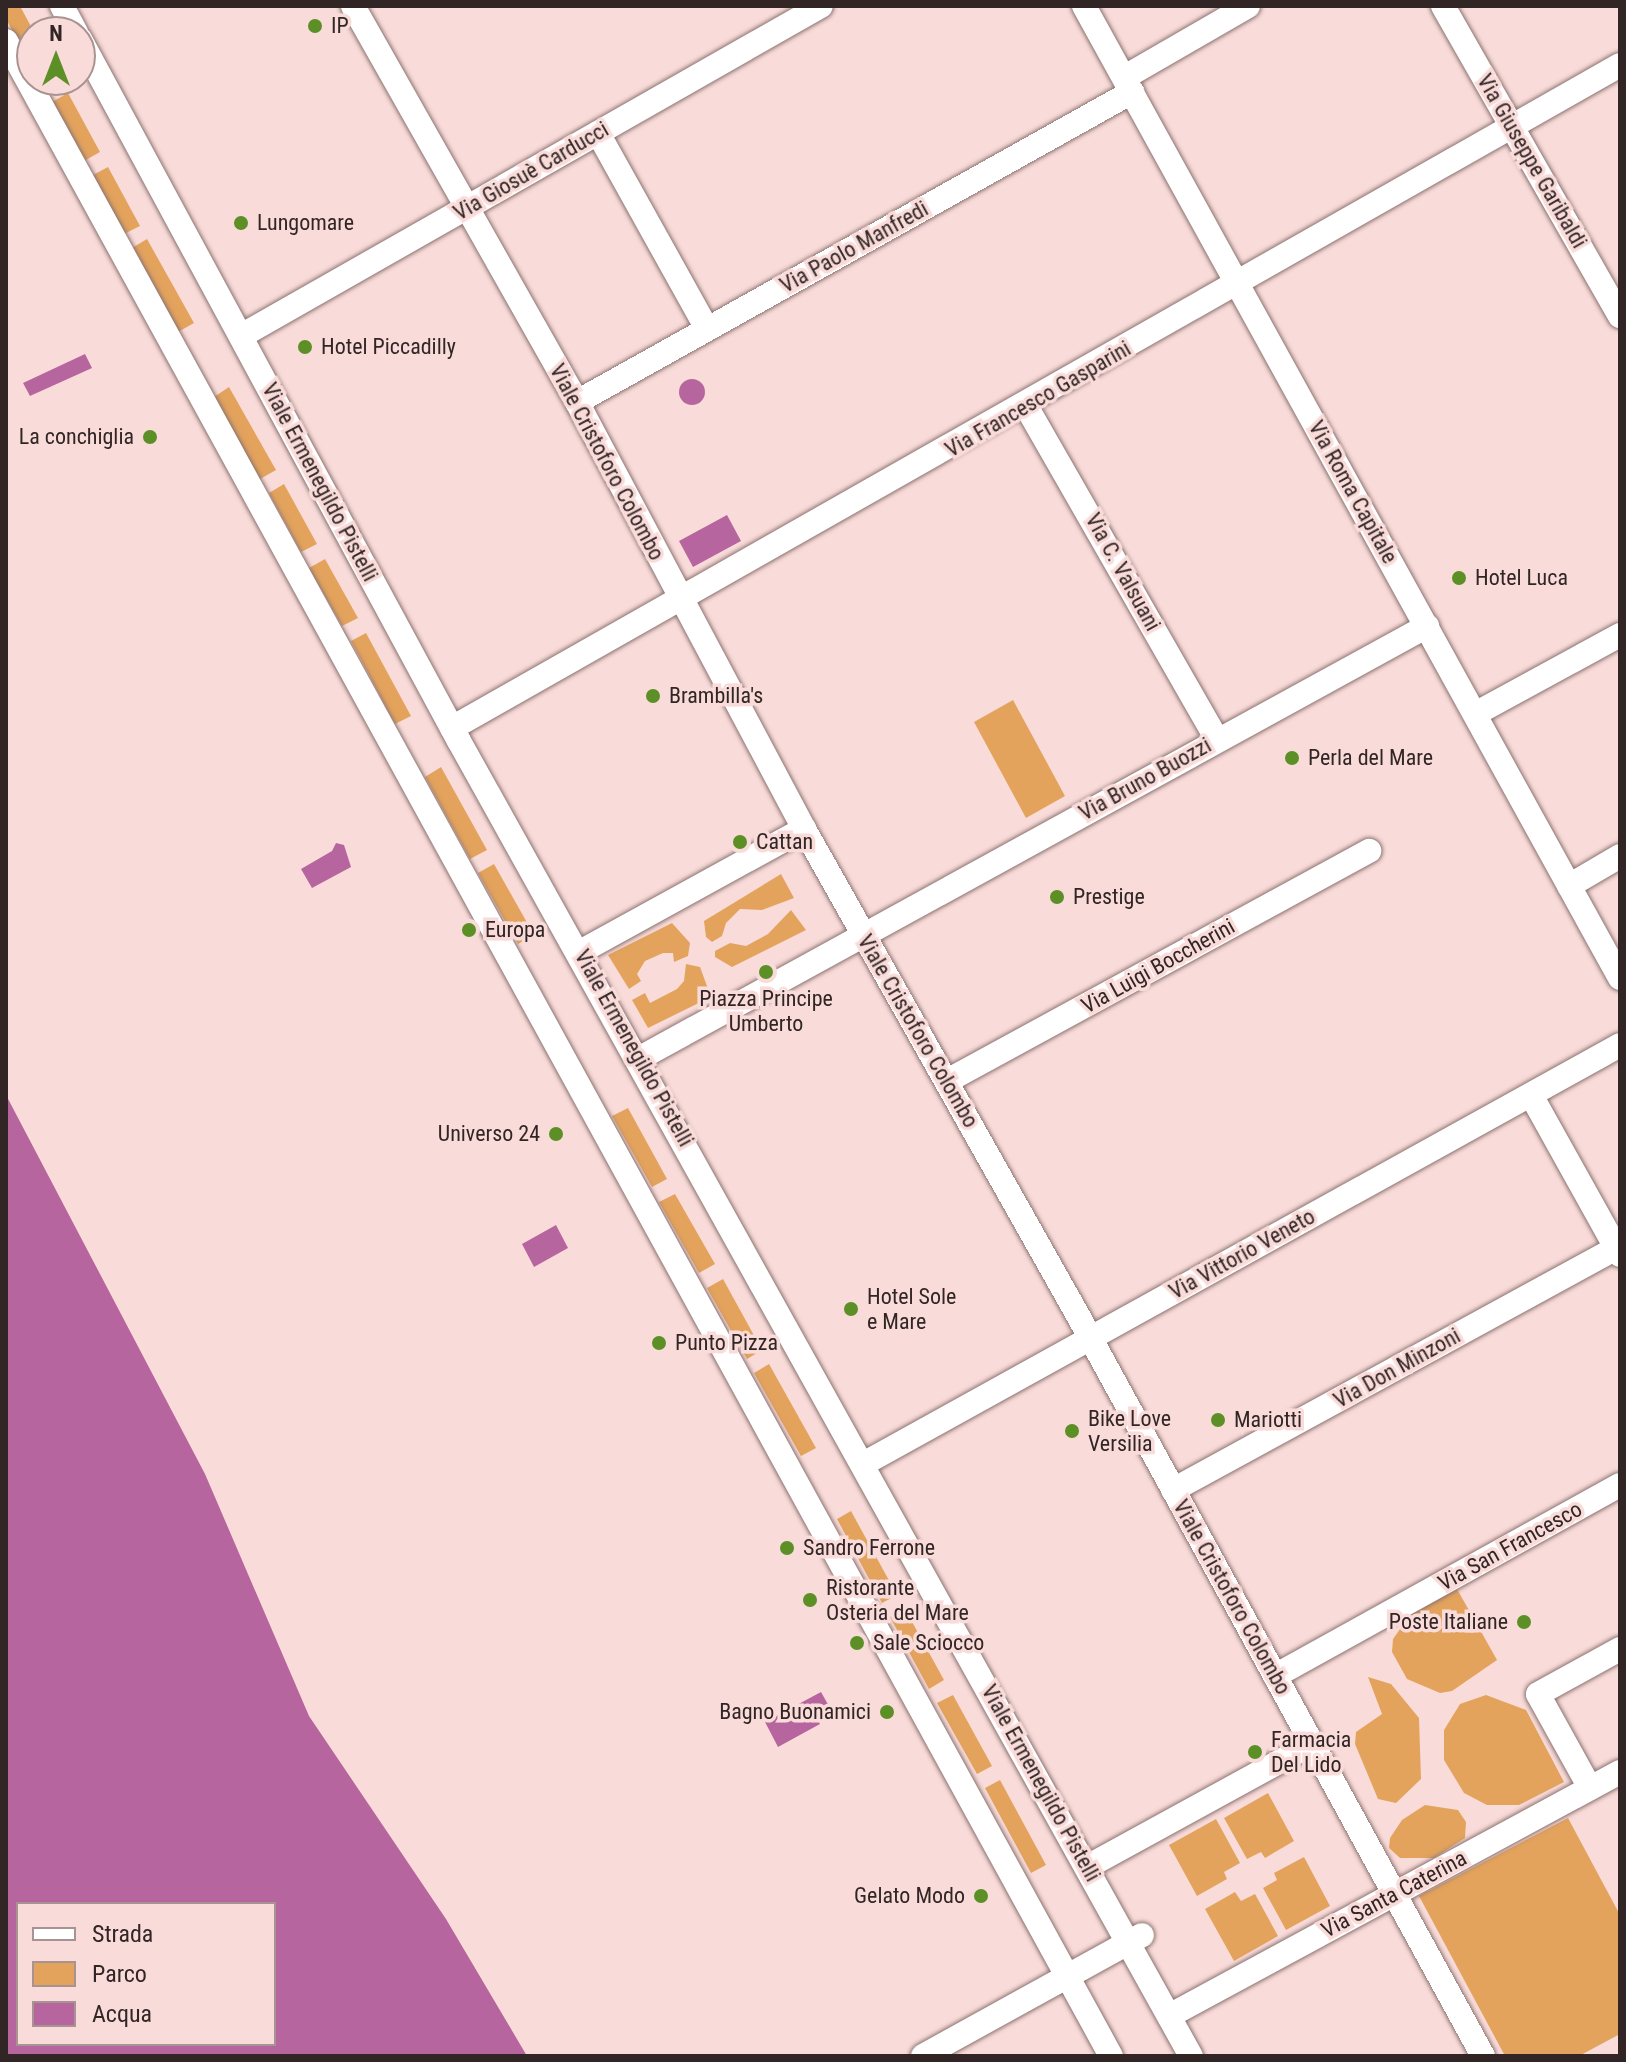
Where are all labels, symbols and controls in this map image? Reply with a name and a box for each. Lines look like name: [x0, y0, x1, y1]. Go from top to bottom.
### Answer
place label: IP: [331, 13, 349, 39]
north arrow: [16, 16, 96, 96]
marker: IP: [306, 17, 324, 35]
text: N: [49, 21, 63, 46]
street label: Via Giuseppe Garibaldi: [1471, 69, 1593, 253]
street label: Via Giosuè Carducci: [449, 116, 613, 226]
street label: Via Paolo Manfredi: [775, 195, 933, 299]
place label: Lungomare: [257, 210, 354, 236]
marker: Lungomare: [232, 214, 250, 232]
place label: Hotel Piccadilly: [321, 334, 456, 360]
street label: Via Francesco Gasparini: [941, 335, 1135, 463]
marker: Hotel Piccadilly: [296, 338, 314, 356]
street label: Viale Cristoforo Colombo: [544, 359, 670, 565]
street label: Viale Ermenegildo Pistelli: [256, 378, 384, 586]
street label: Via Roma Capitale: [1303, 416, 1403, 568]
place label: La conchiglia: [19, 424, 134, 450]
marker: La conchiglia: [141, 428, 159, 446]
street label: Via C. Valsuani: [1080, 508, 1166, 636]
place label: Hotel Luca: [1475, 565, 1568, 591]
marker: Hotel Luca: [1450, 569, 1468, 587]
place label: Brambilla's: [669, 683, 763, 709]
marker: Brambilla's: [644, 687, 662, 705]
street label: Via Bruno Buozzi: [1074, 732, 1216, 826]
place label: Perla del Mare: [1308, 745, 1433, 771]
marker: Perla del Mare: [1283, 749, 1301, 767]
place label: Cattan: [756, 829, 813, 855]
marker: Cattan: [731, 833, 749, 851]
place label: Prestige: [1073, 884, 1145, 910]
marker: Prestige: [1048, 888, 1066, 906]
street label: Via Luigi Boccherini: [1077, 913, 1239, 1019]
place label: Europa: [485, 917, 545, 943]
marker: Europa: [460, 921, 478, 939]
street label: Viale Cristoforo Colombo: [852, 930, 984, 1132]
street label: Viale Ermenegildo Pistelli: [569, 945, 699, 1151]
marker: Piazza Principe Umberto: [757, 963, 775, 981]
place label: Piazza Principe Umberto: [699, 985, 833, 1036]
place label: Universo 24: [438, 1121, 540, 1147]
marker: Universo 24: [547, 1125, 565, 1143]
street label: Via Vittorio Veneto: [1165, 1203, 1319, 1305]
place label: Hotel Sole e Mare: [867, 1283, 956, 1334]
marker: Hotel Sole e Mare: [842, 1300, 860, 1318]
street label: Via Don Minzoni: [1329, 1322, 1465, 1414]
place label: Punto Pizza: [675, 1330, 778, 1356]
marker: Punto Pizza: [650, 1334, 668, 1352]
place label: Bike Love Versilia: [1088, 1405, 1171, 1456]
place label: Mariotti: [1234, 1407, 1302, 1433]
marker: Mariotti: [1209, 1411, 1227, 1429]
marker: Bike Love Versilia: [1063, 1422, 1081, 1440]
street label: Viale Cristoforo Colombo: [1167, 1495, 1297, 1699]
street label: Via San Francesco: [1434, 1496, 1586, 1596]
place label: Sandro Ferrone: [803, 1535, 935, 1561]
marker: Sandro Ferrone: [778, 1539, 796, 1557]
place label: Ristorante Osteria del Mare: [826, 1574, 969, 1626]
marker: Ristorante Osteria del Mare: [801, 1591, 819, 1609]
place label: Poste Italiane: [1389, 1609, 1508, 1635]
marker: Poste Italiane: [1515, 1613, 1533, 1631]
place label: Sale Sciocco: [873, 1630, 984, 1656]
marker: Sale Sciocco: [848, 1634, 866, 1652]
street label: Viale Ermenegildo Pistelli: [976, 1680, 1106, 1886]
place label: Bagno Buonamici: [719, 1699, 871, 1725]
marker: Bagno Buonamici: [878, 1703, 896, 1721]
place label: Farmacia Del Lido: [1271, 1726, 1351, 1778]
marker: Farmacia Del Lido: [1246, 1743, 1264, 1761]
street label: Via Santa Caterina: [1317, 1845, 1471, 1943]
place label: Gelato Modo: [854, 1883, 965, 1909]
marker: Gelato Modo: [972, 1887, 990, 1905]
legend: [16, 1902, 276, 2046]
text: Strada: [92, 1920, 153, 1948]
text: Parco: [92, 1960, 147, 1988]
text: Acqua: [92, 2000, 152, 2028]

